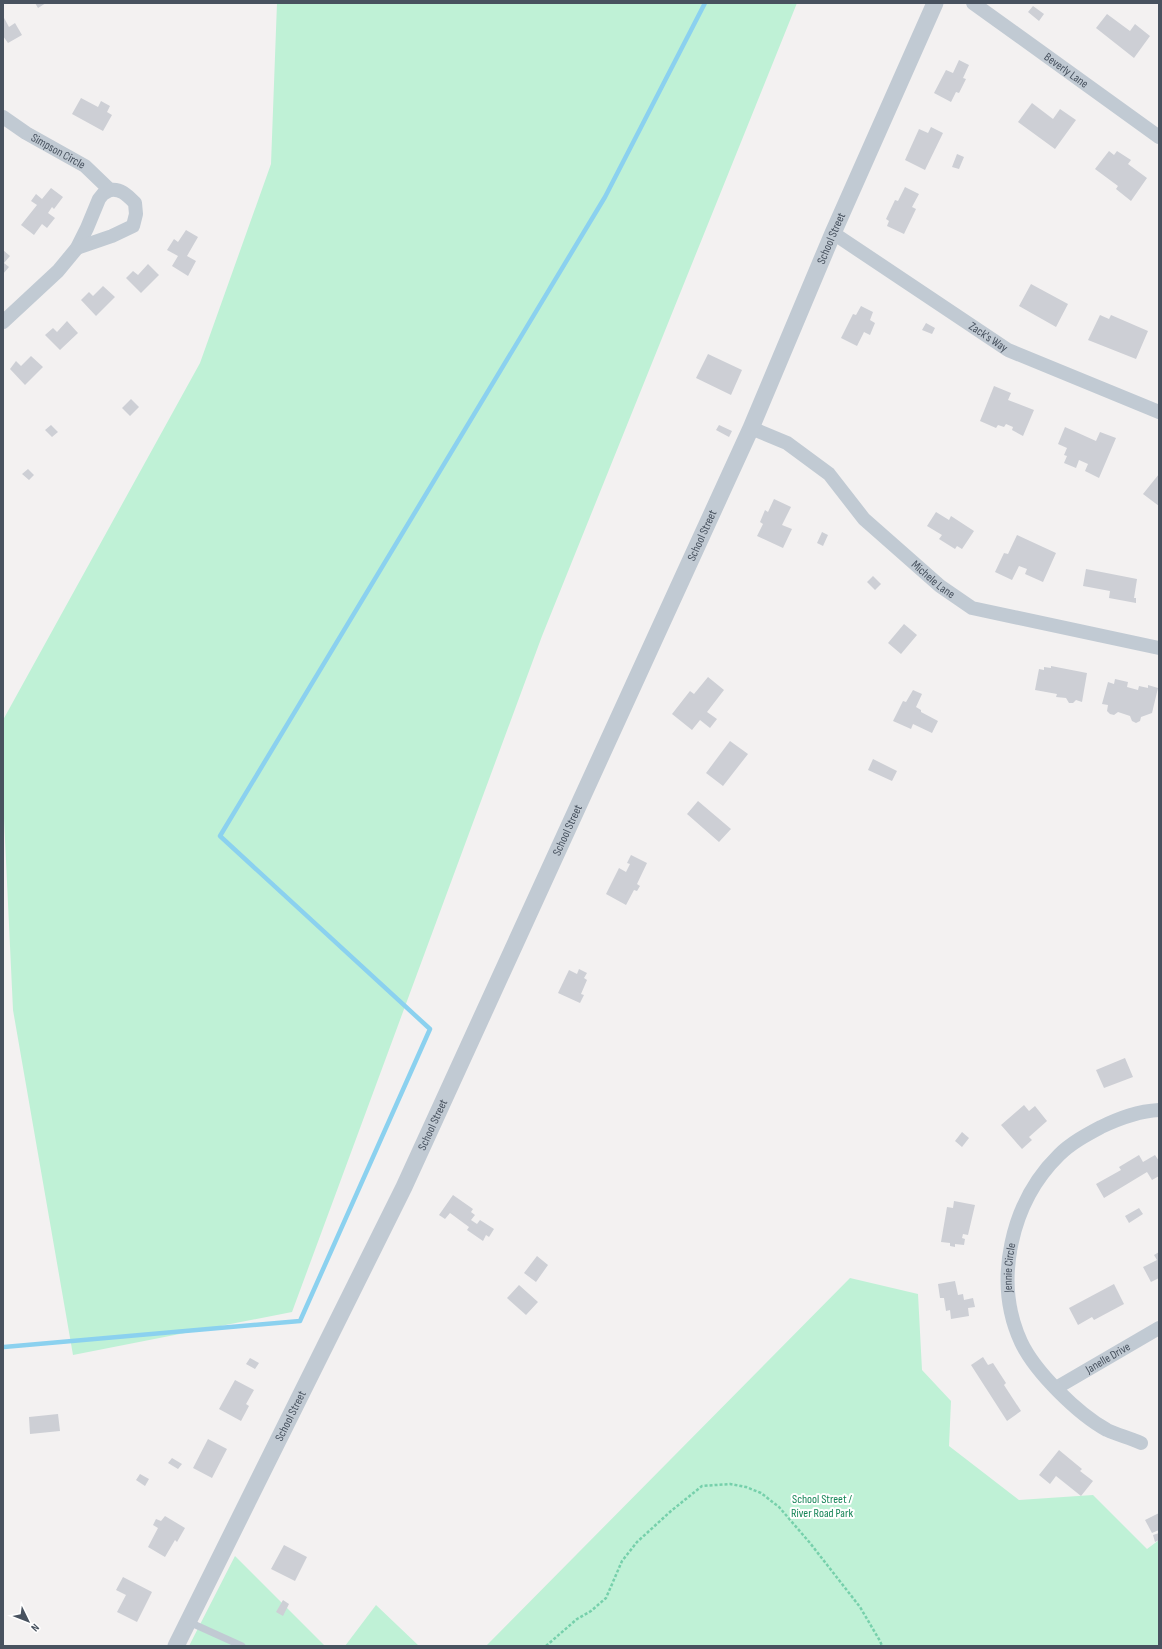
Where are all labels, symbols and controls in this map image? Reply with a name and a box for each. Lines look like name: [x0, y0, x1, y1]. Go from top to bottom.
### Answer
street label: Beverly Lane: [1041, 50, 1091, 92]
street label: Simpson Circle: [28, 130, 88, 173]
street label: School Street: [814, 210, 849, 266]
street label: Zack's Way: [966, 319, 1011, 356]
street label: School Street: [684, 507, 721, 564]
street label: Michele Lane: [908, 557, 958, 602]
street label: School Street: [549, 802, 586, 858]
street label: School Street: [415, 1097, 451, 1153]
street label: Jennie Circle: [1001, 1242, 1019, 1294]
street label: Janelle Drive: [1082, 1339, 1133, 1378]
street label: School Street: [272, 1388, 310, 1444]
park label: School Street / River Road Park: [791, 1492, 853, 1521]
north arrow: [8, 1601, 48, 1641]
text: N: [28, 1621, 42, 1634]

